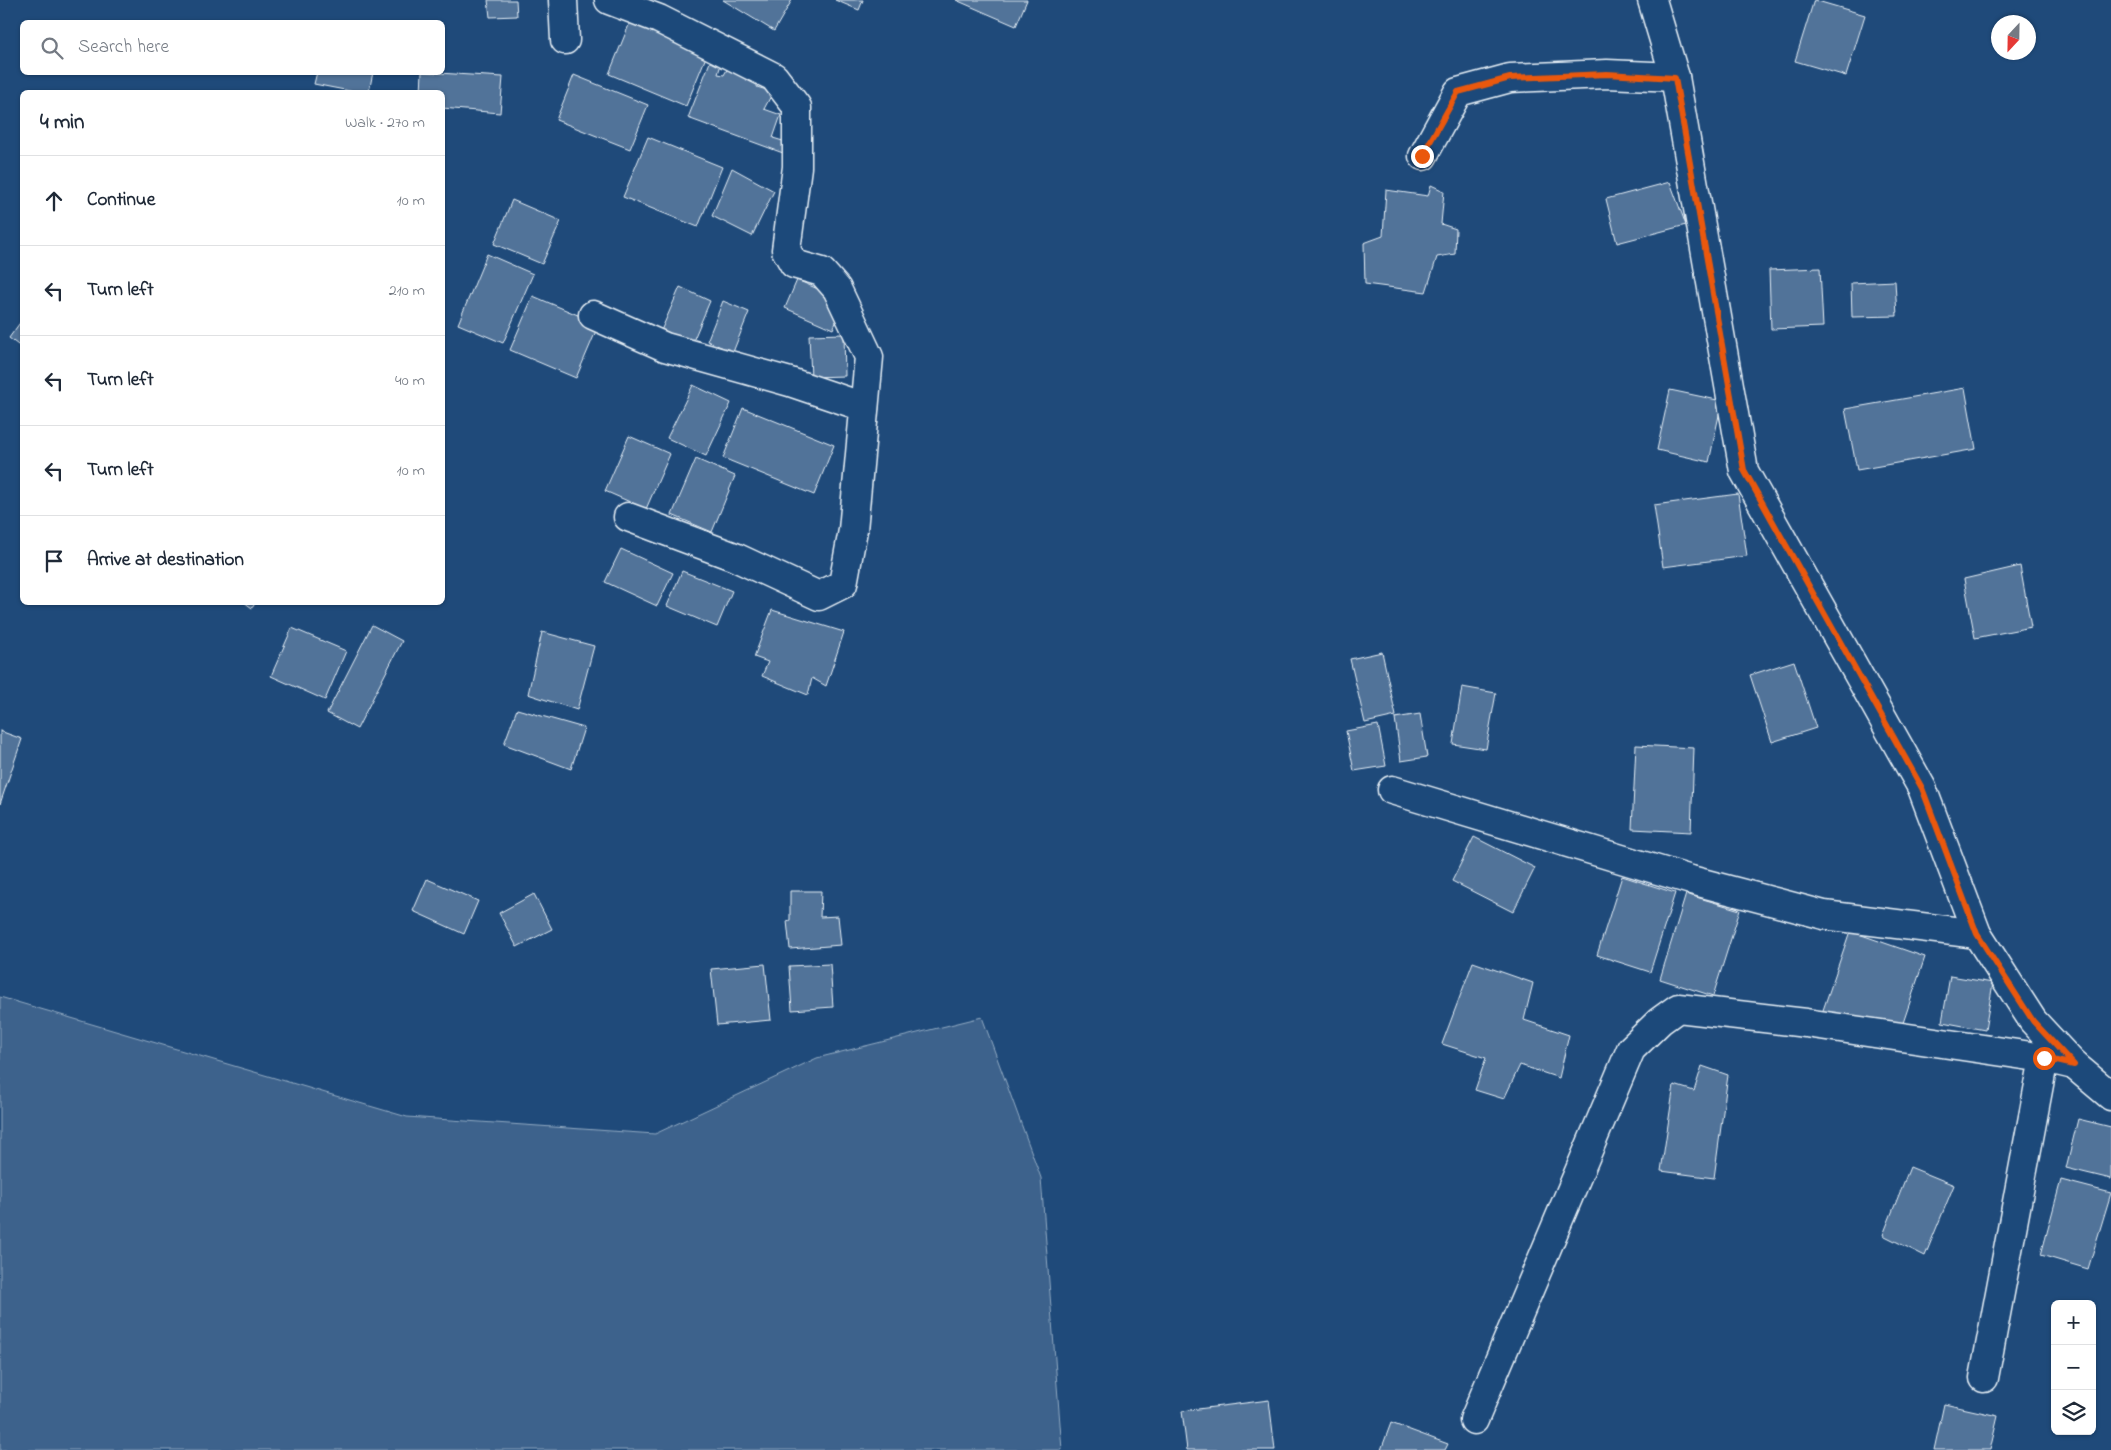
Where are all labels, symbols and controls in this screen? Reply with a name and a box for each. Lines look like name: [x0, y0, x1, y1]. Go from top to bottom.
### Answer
north arrow: [1991, 15, 2036, 60]
search box: [20, 20, 445, 75]
icon: search: [38, 34, 66, 62]
text: Search here: [78, 34, 169, 61]
text: 4 min: [40, 108, 84, 138]
text: Walk · 270 m: [345, 111, 425, 135]
route end: [1411, 145, 1434, 168]
icon: ahead: [40, 187, 68, 215]
text: Continue: [87, 187, 155, 214]
text: 10 m: [397, 189, 425, 213]
icon: left: [40, 277, 68, 305]
text: Turn left: [87, 277, 154, 304]
text: 210 m: [389, 279, 425, 303]
icon: left: [40, 367, 68, 395]
text: Turn left: [87, 367, 154, 394]
text: 40 m: [395, 369, 425, 393]
icon: left: [40, 457, 68, 485]
text: Turn left: [87, 457, 154, 484]
text: 10 m: [397, 459, 425, 483]
icon: arrive: [40, 547, 68, 575]
text: Arrive at destination: [87, 547, 244, 574]
route start: [2033, 1047, 2056, 1070]
map controls: [2051, 1300, 2096, 1435]
button: +: [2051, 1300, 2096, 1345]
button: −: [2051, 1345, 2096, 1390]
button: layers: [2051, 1390, 2096, 1435]

